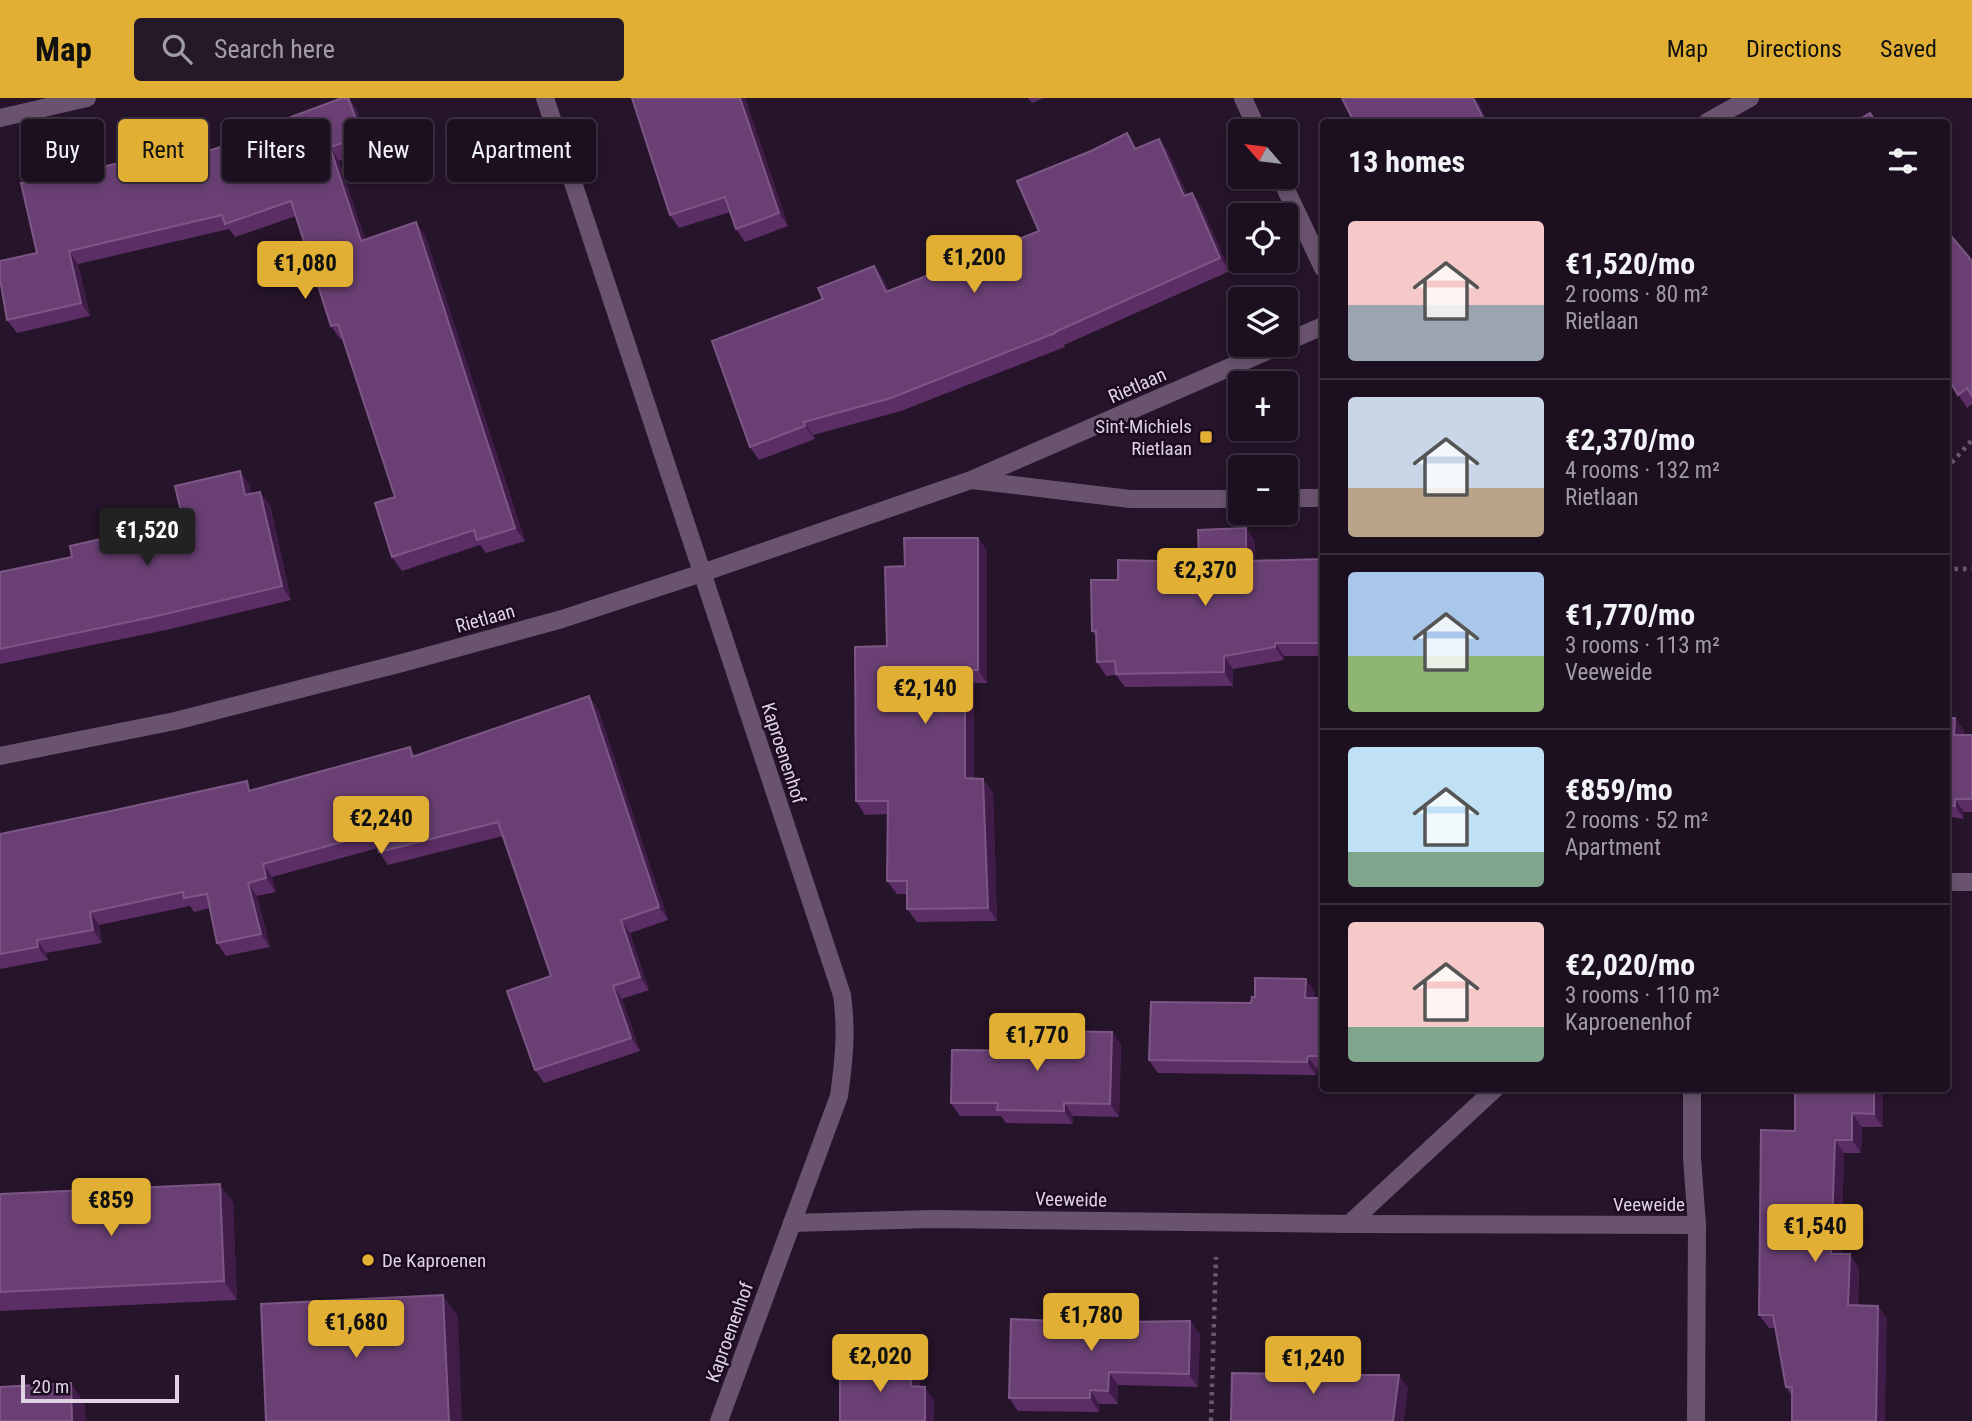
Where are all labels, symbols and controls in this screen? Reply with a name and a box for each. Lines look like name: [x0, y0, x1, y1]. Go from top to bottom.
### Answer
search box: [134, 18, 624, 81]
text: Map: [35, 30, 92, 69]
icon: search: [158, 30, 196, 68]
text: Search here: [214, 34, 335, 64]
text: Map: [1667, 35, 1708, 63]
text: Directions: [1746, 35, 1842, 63]
text: Saved: [1880, 35, 1937, 63]
chip: Buy: [21, 119, 104, 182]
chip: Rent: [118, 119, 208, 182]
chip: Filters: [222, 119, 330, 182]
chip: New: [344, 119, 433, 182]
chip: Apartment: [447, 119, 596, 182]
north arrow: [1228, 119, 1298, 189]
map controls: [1228, 119, 1298, 525]
icon: filters: [1884, 142, 1922, 180]
text: 13 homes: [1348, 144, 1465, 179]
button: locate: [1228, 203, 1298, 273]
pin: €1,200: [917, 236, 1031, 295]
pin: €1,080: [248, 242, 362, 301]
text: €1,200: [942, 244, 1006, 271]
text: €1,520/mo: [1565, 246, 1695, 281]
icon: home: [1404, 249, 1488, 333]
text: €1,080: [273, 250, 337, 277]
text: 2 rooms · 80 m²: [1565, 281, 1708, 308]
button: layers: [1228, 287, 1298, 357]
text: Rietlaan: [1565, 308, 1639, 335]
street label: Rietlaan: [1105, 363, 1170, 408]
button: +: [1228, 371, 1298, 441]
place label: Sint-Michiels Rietlaan: [1095, 415, 1192, 460]
text: €2,370/mo: [1565, 422, 1695, 457]
icon: home: [1404, 425, 1488, 509]
marker: Sint-Michiels Rietlaan: [1198, 429, 1214, 445]
button: −: [1228, 455, 1298, 525]
text: 4 rooms · 132 m²: [1565, 457, 1720, 484]
text: Rietlaan: [1565, 484, 1639, 511]
pin: €1,520: [90, 508, 204, 568]
text: €1,520: [115, 517, 179, 544]
pin: €2,370: [1148, 548, 1262, 608]
text: €2,370: [1173, 557, 1237, 584]
text: €1,770/mo: [1565, 597, 1695, 632]
street label: Rietlaan: [453, 599, 518, 638]
icon: home: [1404, 600, 1488, 684]
text: 3 rooms · 113 m²: [1565, 632, 1720, 659]
text: Veeweide: [1565, 659, 1652, 686]
pin: €2,140: [868, 666, 982, 726]
text: €2,140: [893, 675, 957, 702]
street label: Kaproenenhof: [756, 700, 811, 807]
text: €859/mo: [1565, 772, 1673, 807]
icon: home: [1404, 775, 1488, 859]
pin: €2,240: [324, 796, 438, 856]
text: €2,240: [349, 805, 413, 832]
text: 2 rooms · 52 m²: [1565, 807, 1708, 834]
text: Apartment: [1565, 834, 1661, 861]
text: €2,020/mo: [1565, 947, 1695, 982]
icon: home: [1404, 950, 1488, 1034]
text: 3 rooms · 110 m²: [1565, 982, 1720, 1009]
text: Kaproenenhof: [1565, 1009, 1692, 1036]
pin: €1,770: [980, 1014, 1094, 1073]
text: €1,770: [1005, 1022, 1069, 1049]
pin: €859: [70, 1178, 152, 1238]
text: €859: [88, 1187, 134, 1214]
street label: Veeweide: [1035, 1187, 1107, 1212]
street label: Veeweide: [1613, 1193, 1685, 1216]
pin: €1,540: [1758, 1204, 1872, 1264]
text: €1,540: [1783, 1213, 1847, 1240]
place label: De Kaproenen: [382, 1249, 486, 1272]
marker: De Kaproenen: [360, 1252, 376, 1268]
street label: Kaproenenhof: [701, 1279, 758, 1385]
pin: €1,780: [1034, 1294, 1148, 1353]
pin: €1,680: [299, 1300, 413, 1360]
text: €1,780: [1059, 1302, 1123, 1329]
text: €1,680: [324, 1309, 388, 1336]
pin: €2,020: [823, 1334, 937, 1394]
pin: €1,240: [1256, 1336, 1370, 1396]
text: €2,020: [848, 1343, 912, 1370]
text: €1,240: [1281, 1345, 1345, 1372]
scale bar: [21, 1372, 178, 1404]
text: 20 m: [32, 1375, 69, 1398]

